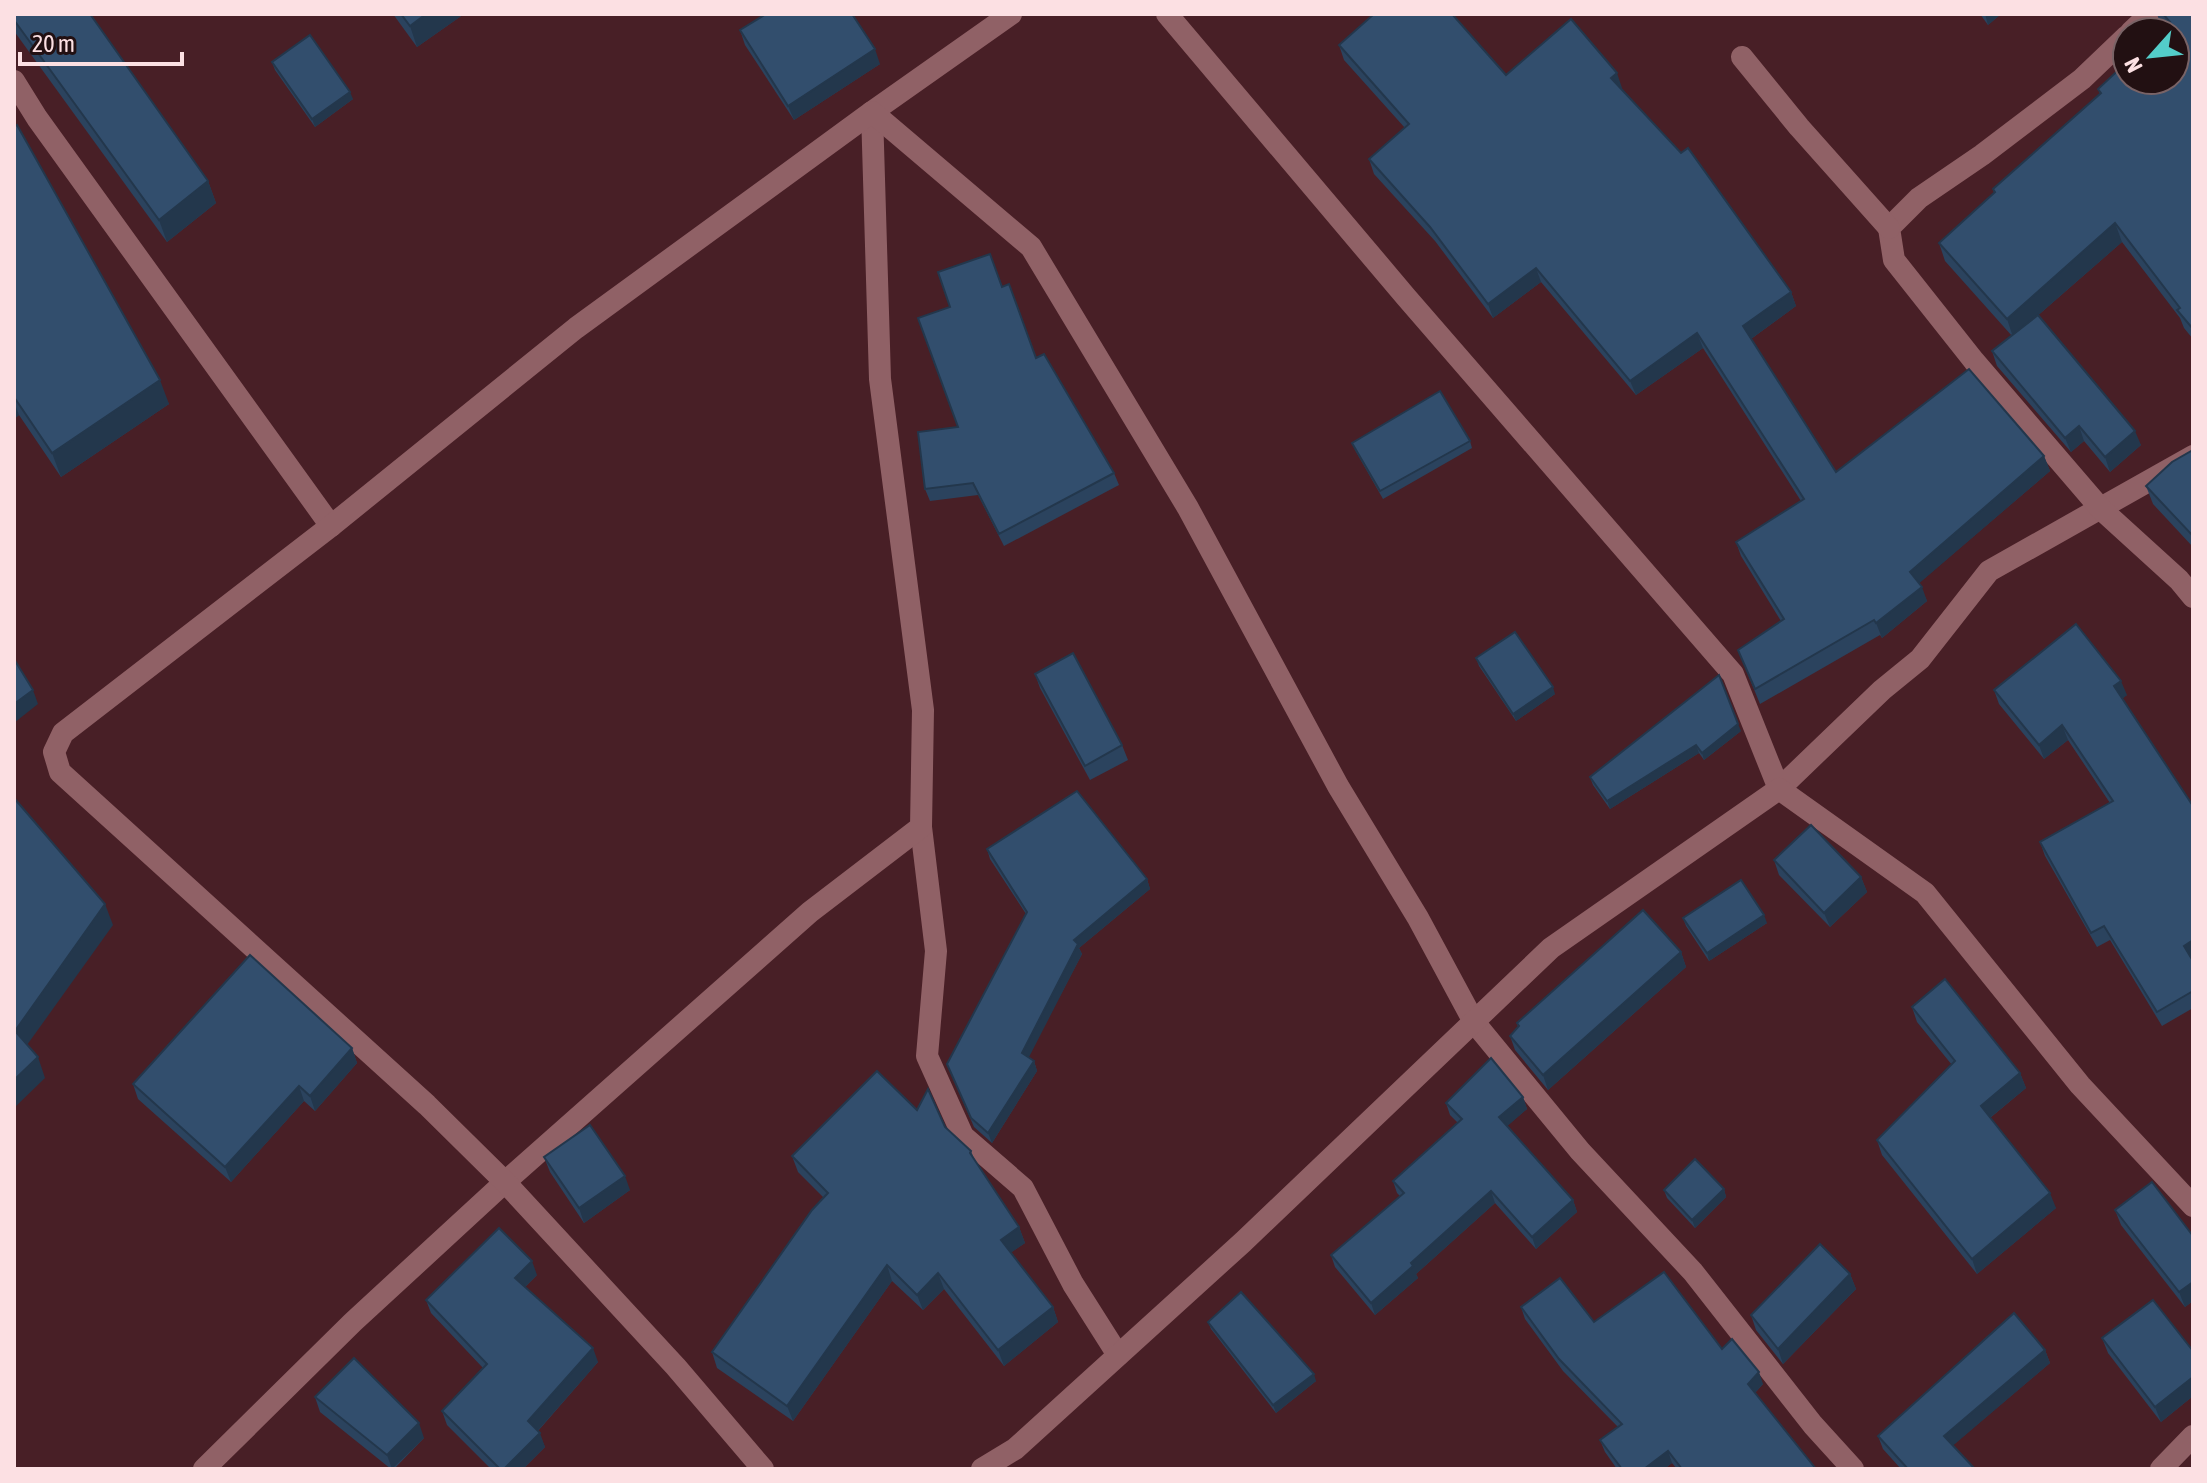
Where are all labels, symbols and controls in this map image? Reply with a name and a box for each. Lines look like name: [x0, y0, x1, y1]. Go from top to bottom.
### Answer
scale bar: [20, 16, 182, 66]
north arrow: [2111, 16, 2191, 96]
text: 20 m: [32, 30, 75, 57]
text: N: [2119, 53, 2148, 77]

